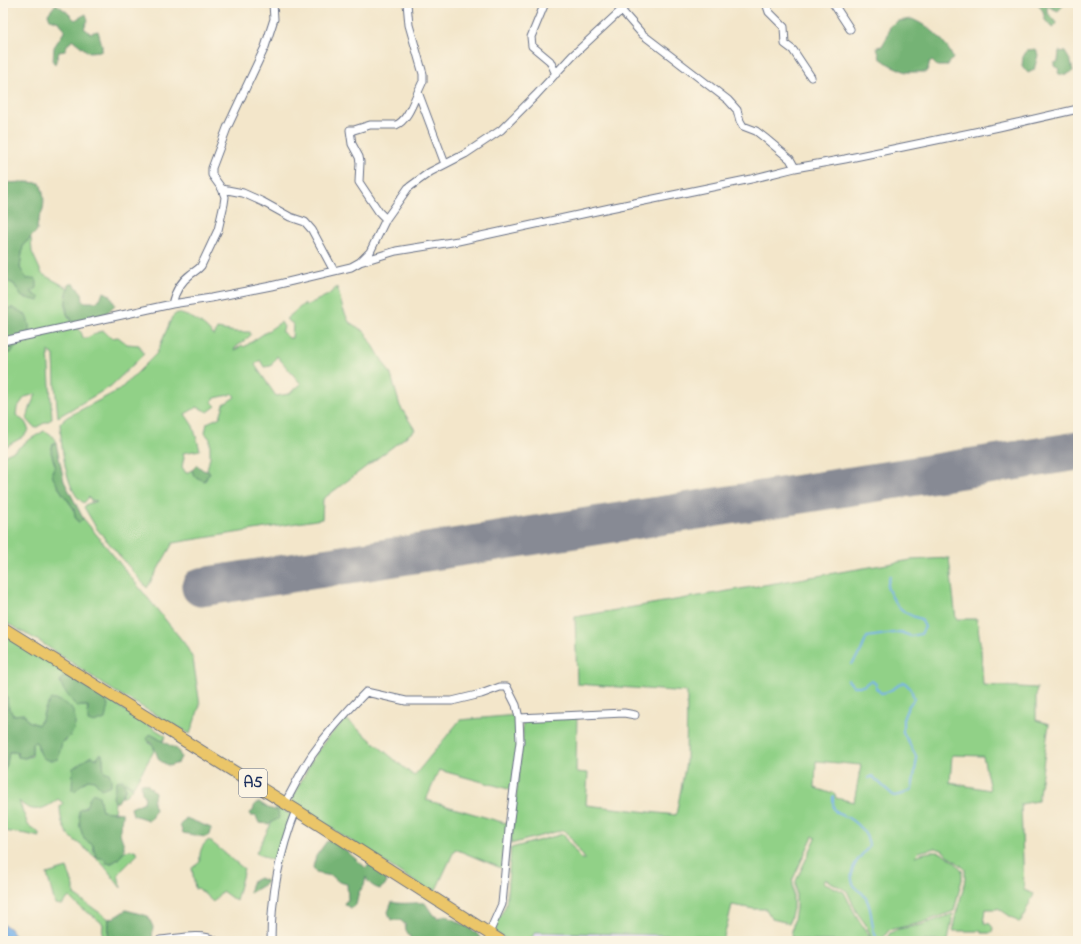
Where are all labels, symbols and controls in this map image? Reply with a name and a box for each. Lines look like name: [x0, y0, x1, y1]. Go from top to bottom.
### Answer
road number: A5: [239, 769, 267, 797]

